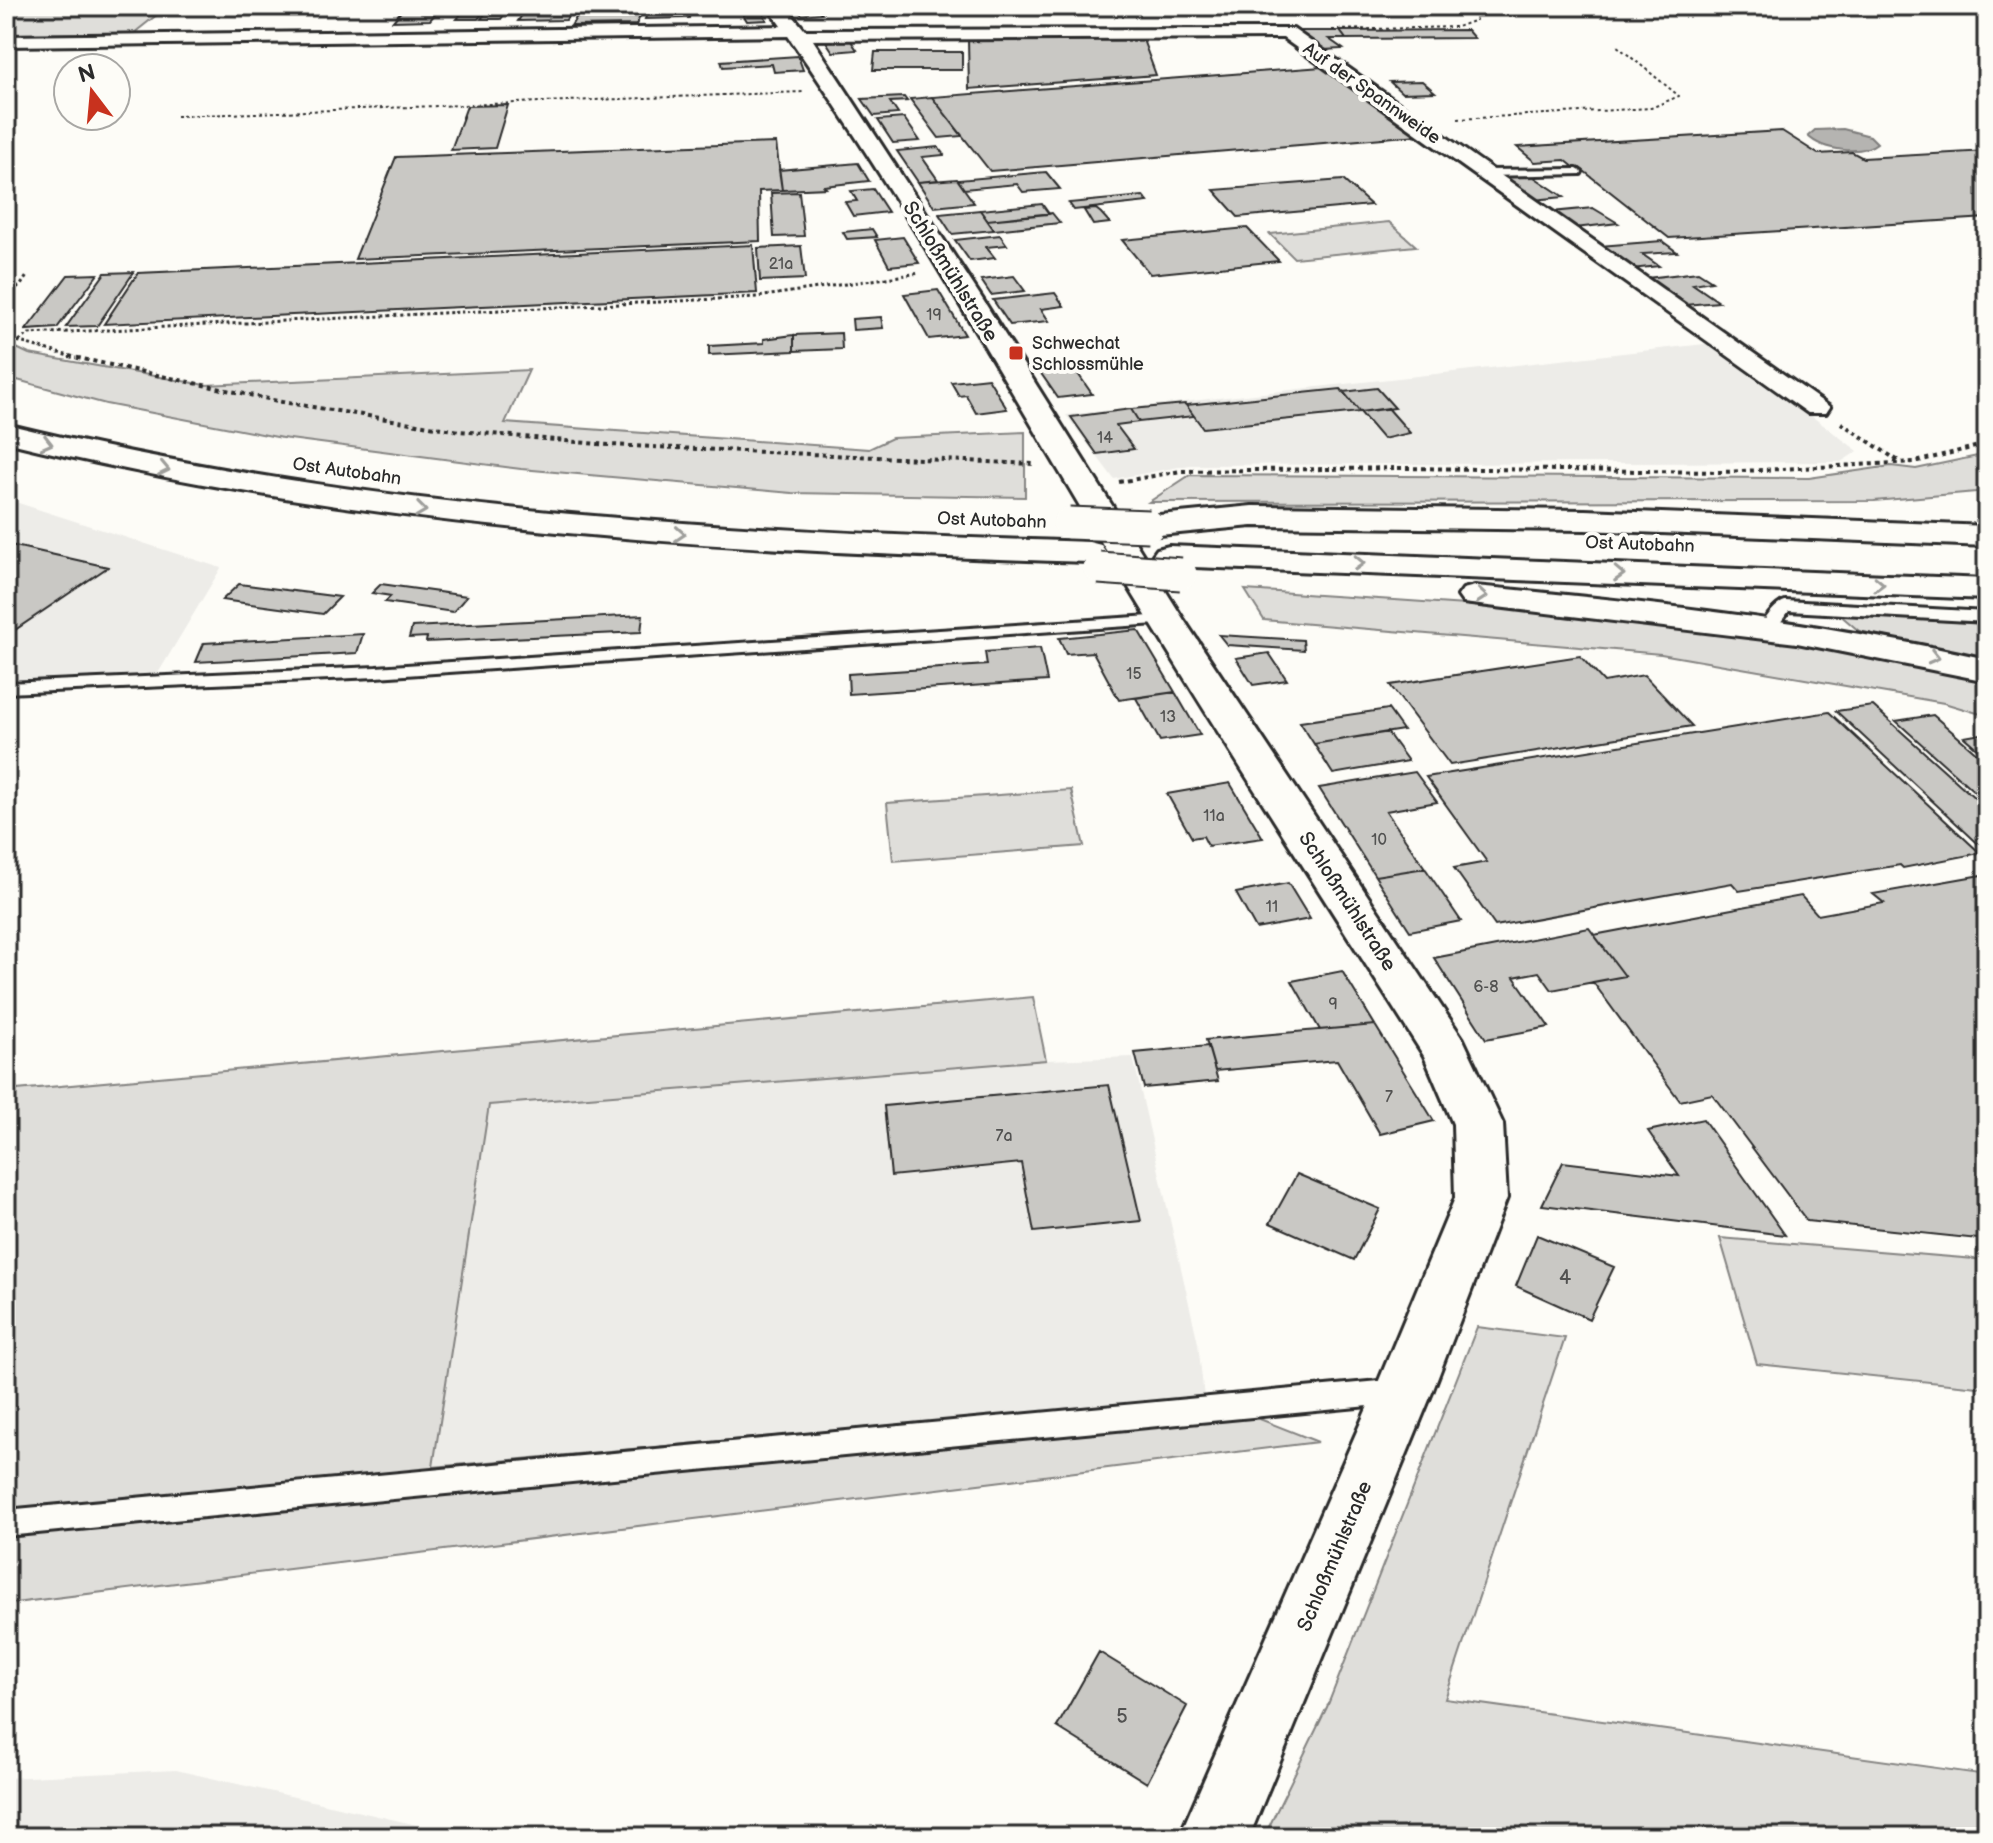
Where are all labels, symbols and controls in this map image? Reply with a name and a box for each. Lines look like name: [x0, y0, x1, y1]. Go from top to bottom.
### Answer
street label: Auf der Spannweide: [1299, 38, 1445, 149]
north arrow: [52, 52, 132, 132]
text: N: [75, 59, 99, 89]
street label: Schloßmühlstraße: [897, 197, 1003, 346]
house number: 21a: [769, 255, 793, 274]
house number: 19: [926, 306, 942, 325]
place label: Schwechat Schlossmühle: [1032, 333, 1144, 375]
marker: Schwechat Schlossmühle: [1007, 344, 1025, 362]
house number: 14: [1097, 429, 1113, 448]
one-way arrow: [39, 434, 53, 451]
street label: Ost Autobahn: [291, 453, 403, 490]
one-way arrow: [157, 460, 170, 477]
one-way arrow: [414, 501, 428, 518]
street label: Ost Autobahn: [937, 508, 1047, 533]
one-way arrow: [674, 525, 687, 542]
street label: Ost Autobahn: [1585, 532, 1695, 557]
one-way arrow: [1353, 555, 1366, 572]
one-way arrow: [1613, 565, 1626, 582]
one-way arrow: [1873, 576, 1886, 593]
one-way arrow: [1476, 588, 1489, 605]
one-way arrow: [1927, 648, 1940, 665]
house number: 15: [1126, 665, 1142, 684]
house number: 13: [1160, 708, 1176, 727]
house number: 11a: [1203, 807, 1225, 826]
street label: Schloßmühlstraße: [1293, 827, 1401, 976]
house number: 10: [1371, 831, 1387, 850]
house number: 11: [1266, 898, 1278, 917]
house number: 6-8: [1474, 978, 1498, 997]
house number: 9: [1328, 995, 1338, 1014]
house number: 7: [1385, 1088, 1393, 1107]
house number: 7a: [996, 1127, 1012, 1146]
house number: 4: [1559, 1266, 1571, 1290]
street label: Schloßmühlstraße: [1292, 1477, 1377, 1635]
house number: 5: [1116, 1705, 1128, 1729]

